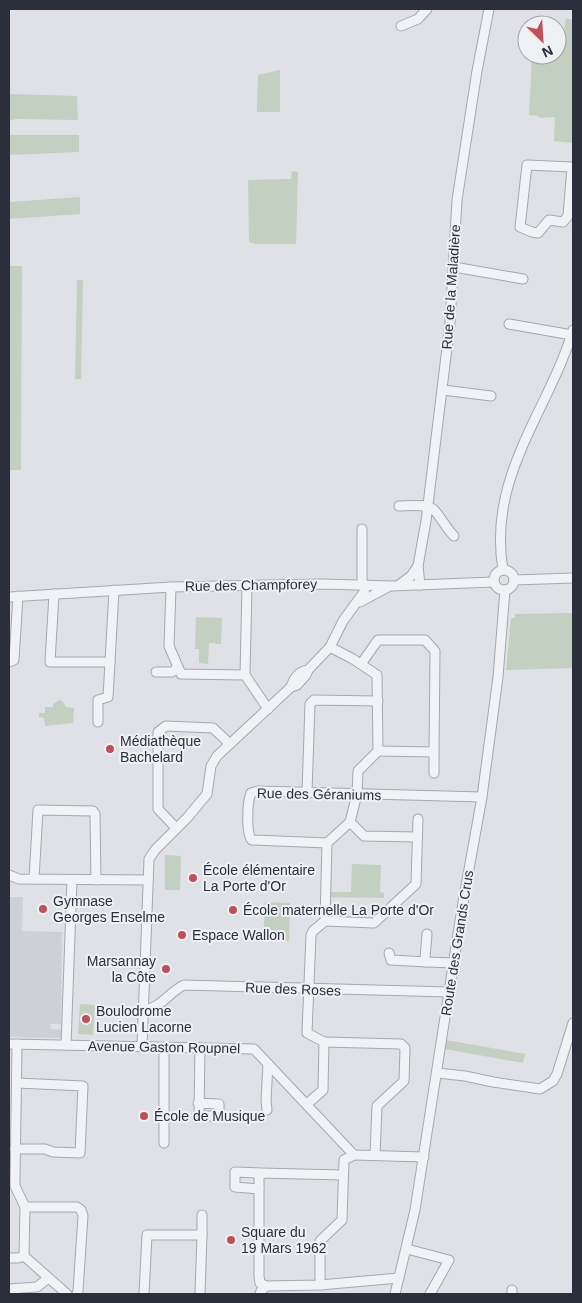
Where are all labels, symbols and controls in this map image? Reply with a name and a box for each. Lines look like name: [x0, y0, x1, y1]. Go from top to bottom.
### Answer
north arrow: [517, 15, 567, 65]
text: N: [540, 42, 555, 61]
street label: Rue de la Maladière: [439, 224, 463, 350]
street label: Rue des Champforey: [185, 576, 317, 594]
place label: Médiathèque Bachelard: [120, 733, 201, 765]
marker: Médiathèque Bachelard: [104, 743, 116, 755]
street label: Rue des Géraniums: [257, 785, 381, 803]
place label: École élémentaire La Porte d'Or: [203, 862, 315, 894]
street label: Route des Grands Crus: [438, 869, 476, 1017]
marker: École élémentaire La Porte d'Or: [187, 872, 199, 884]
place label: Gymnase Georges Enselme: [53, 893, 165, 925]
place label: École maternelle La Porte d'Or: [243, 902, 434, 918]
marker: Gymnase Georges Enselme: [37, 903, 49, 915]
marker: École maternelle La Porte d'Or: [227, 904, 239, 916]
place label: Espace Wallon: [192, 927, 285, 943]
marker: Espace Wallon: [176, 929, 188, 941]
place label: Marsannay la Côte: [87, 953, 156, 985]
marker: Marsannay la Côte: [160, 963, 172, 975]
street label: Rue des Roses: [245, 979, 341, 999]
place label: Boulodrome Lucien Lacorne: [96, 1003, 192, 1035]
marker: Boulodrome Lucien Lacorne: [80, 1013, 92, 1025]
street label: Avenue Gaston Roupnel: [88, 1038, 240, 1056]
place label: École de Musique: [154, 1108, 266, 1124]
marker: École de Musique: [138, 1110, 150, 1122]
place label: Square du 19 Mars 1962: [241, 1224, 327, 1256]
marker: Square du 19 Mars 1962: [225, 1234, 237, 1246]

